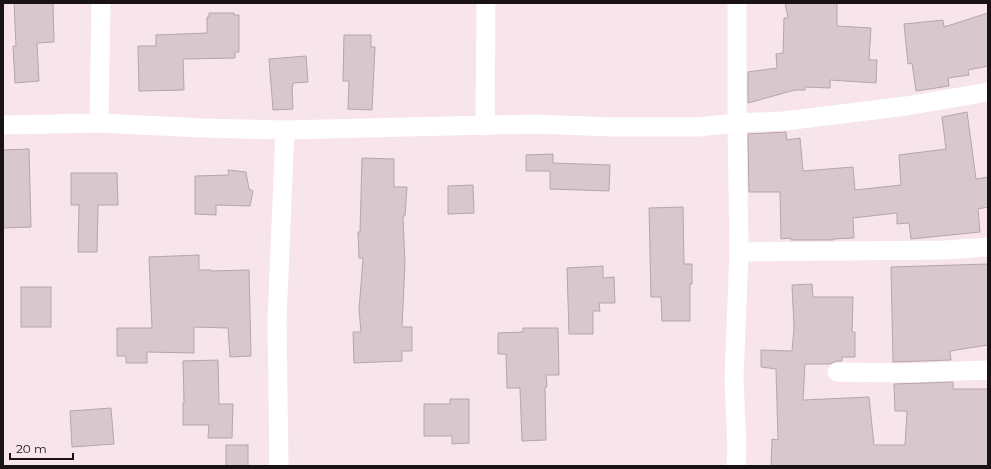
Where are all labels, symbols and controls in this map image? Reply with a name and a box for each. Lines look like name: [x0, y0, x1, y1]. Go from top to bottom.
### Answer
scale bar: [10, 435, 73, 461]
text: 20 m: [16, 441, 47, 456]

